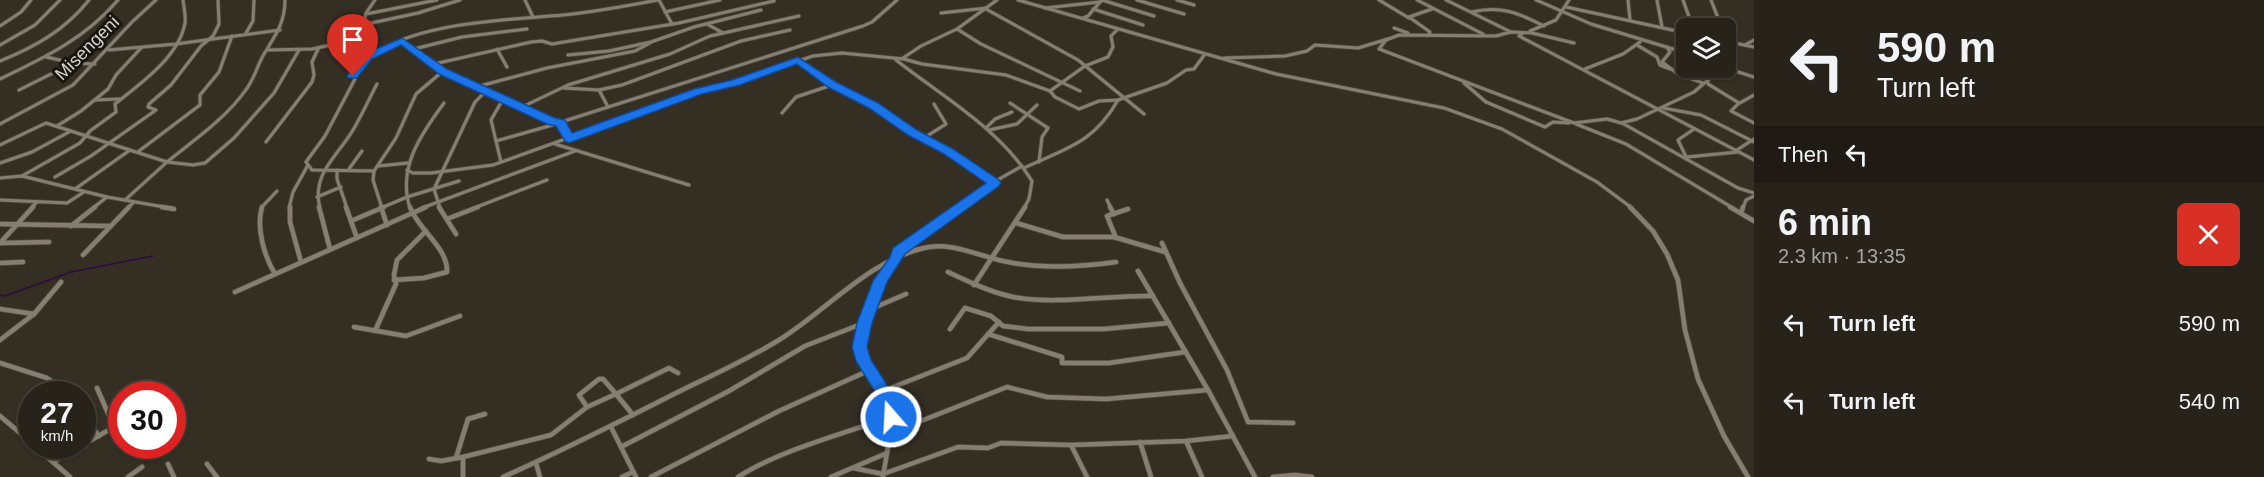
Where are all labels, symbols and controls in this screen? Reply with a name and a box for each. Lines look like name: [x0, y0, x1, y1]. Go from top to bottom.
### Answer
street label: Misengeni: [51, 12, 123, 84]
pin: [327, 14, 378, 76]
map controls: [1676, 18, 1736, 78]
button: layers: [1676, 18, 1736, 78]
icon: arrive: [336, 23, 369, 56]
icon: left: [1778, 24, 1856, 102]
text: 590 m: [1877, 24, 1996, 71]
text: Turn left: [1877, 73, 1975, 103]
icon: left: [1840, 138, 1873, 171]
text: Then: [1778, 142, 1828, 167]
text: 6 min: [1778, 202, 1872, 243]
button: close: [2177, 203, 2240, 266]
text: 2.3 km · 13:35: [1778, 245, 1906, 267]
icon: left: [1778, 308, 1811, 341]
text: Turn left: [1829, 311, 1915, 336]
text: 590 m: [2179, 311, 2240, 336]
speed limit sign: 30: [108, 381, 186, 459]
position arrow: [859, 385, 923, 449]
icon: left: [1778, 386, 1811, 419]
text: Turn left: [1829, 389, 1915, 414]
text: 540 m: [2179, 389, 2240, 414]
text: 27: [40, 396, 74, 429]
text: km/h: [41, 427, 73, 444]

